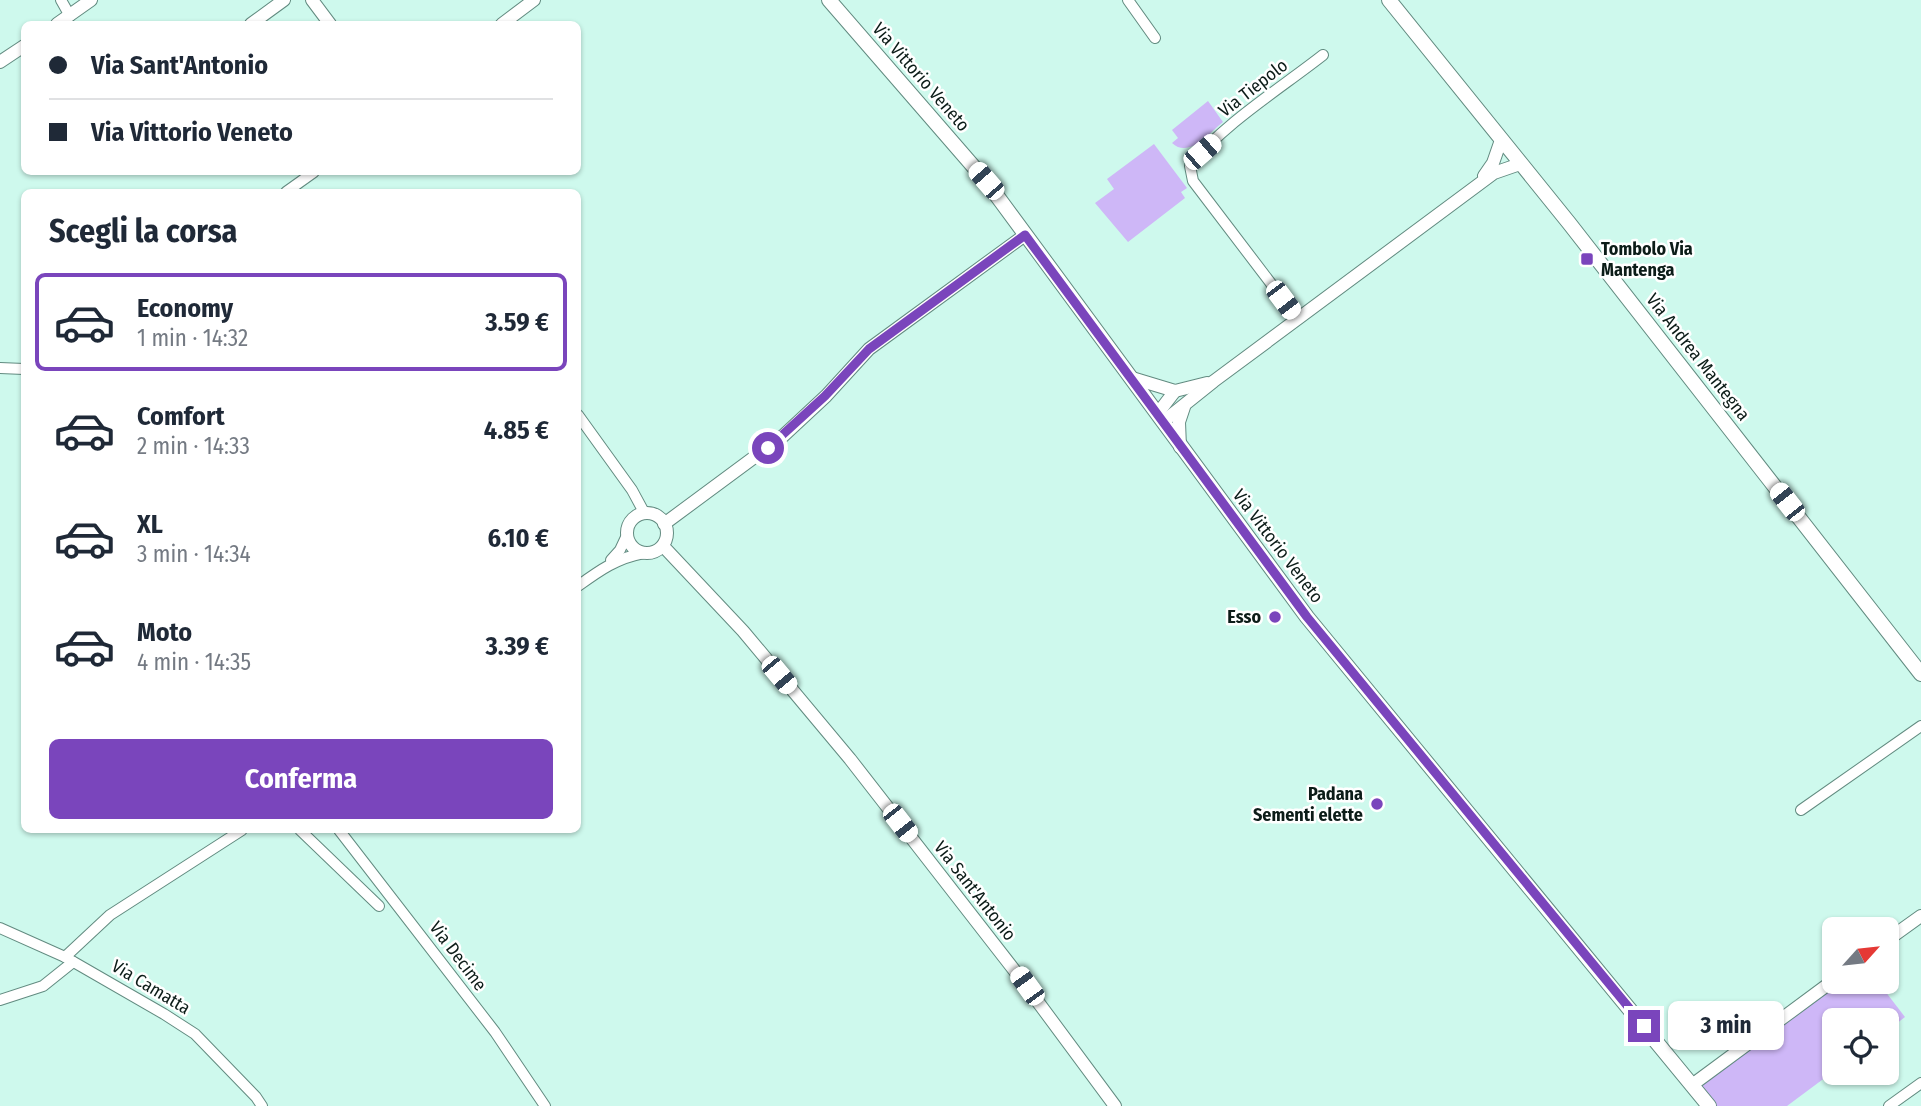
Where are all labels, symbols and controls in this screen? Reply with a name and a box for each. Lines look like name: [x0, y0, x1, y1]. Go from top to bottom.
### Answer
street label: Via Vittorio Veneto: [868, 18, 974, 136]
text: Via Sant'Antonio: [91, 50, 268, 81]
street label: Via Tiepolo: [1214, 54, 1292, 122]
text: Via Vittorio Veneto: [91, 117, 293, 148]
car: [1180, 130, 1225, 174]
car: [965, 158, 1008, 204]
text: Scegli la corsa: [49, 212, 237, 250]
place label: Tombolo Via Mantenga: [1601, 238, 1693, 281]
marker: Tombolo Via Mantenga: [1579, 251, 1595, 267]
car: [1262, 277, 1305, 323]
street label: Via Andrea Mantegna: [1642, 289, 1755, 425]
icon: car: [53, 291, 116, 354]
text: Economy: [137, 293, 233, 324]
text: 3.59 €: [485, 307, 549, 338]
text: 1 min · 14:32: [137, 324, 248, 352]
icon: car: [53, 399, 116, 462]
text: Comfort: [137, 401, 225, 432]
text: 4.85 €: [484, 415, 549, 446]
text: 2 min · 14:33: [137, 432, 250, 460]
route start: [752, 432, 784, 464]
car: [1766, 479, 1809, 525]
street label: Via Vittorio Veneto: [1228, 485, 1328, 607]
icon: car: [53, 507, 116, 570]
text: XL: [137, 509, 163, 540]
text: 6.10 €: [488, 523, 549, 554]
text: 3 min · 14:34: [137, 540, 251, 568]
place label: Esso: [1227, 606, 1261, 628]
marker: Esso: [1267, 609, 1283, 625]
icon: car: [53, 615, 116, 678]
text: Moto: [137, 617, 192, 648]
text: 3.39 €: [485, 631, 549, 662]
text: 4 min · 14:35: [137, 648, 251, 676]
car: [758, 652, 801, 698]
button: Conferma: [49, 739, 553, 819]
place label: Padana Sementi elette: [1253, 783, 1363, 826]
marker: Padana Sementi elette: [1369, 796, 1385, 812]
car: [879, 800, 922, 846]
street label: Via Sant'Antonio: [929, 837, 1021, 945]
street label: Via Decime: [425, 917, 491, 995]
north arrow: [1822, 917, 1899, 994]
map controls: [1822, 917, 1899, 1085]
street label: Via Camatta: [108, 955, 194, 1019]
car: [1007, 963, 1048, 1009]
callout: 3 min: [1668, 1002, 1784, 1050]
button: locate: [1822, 1008, 1899, 1085]
route end: [1628, 1010, 1660, 1042]
text: 3 min: [1700, 1011, 1752, 1039]

